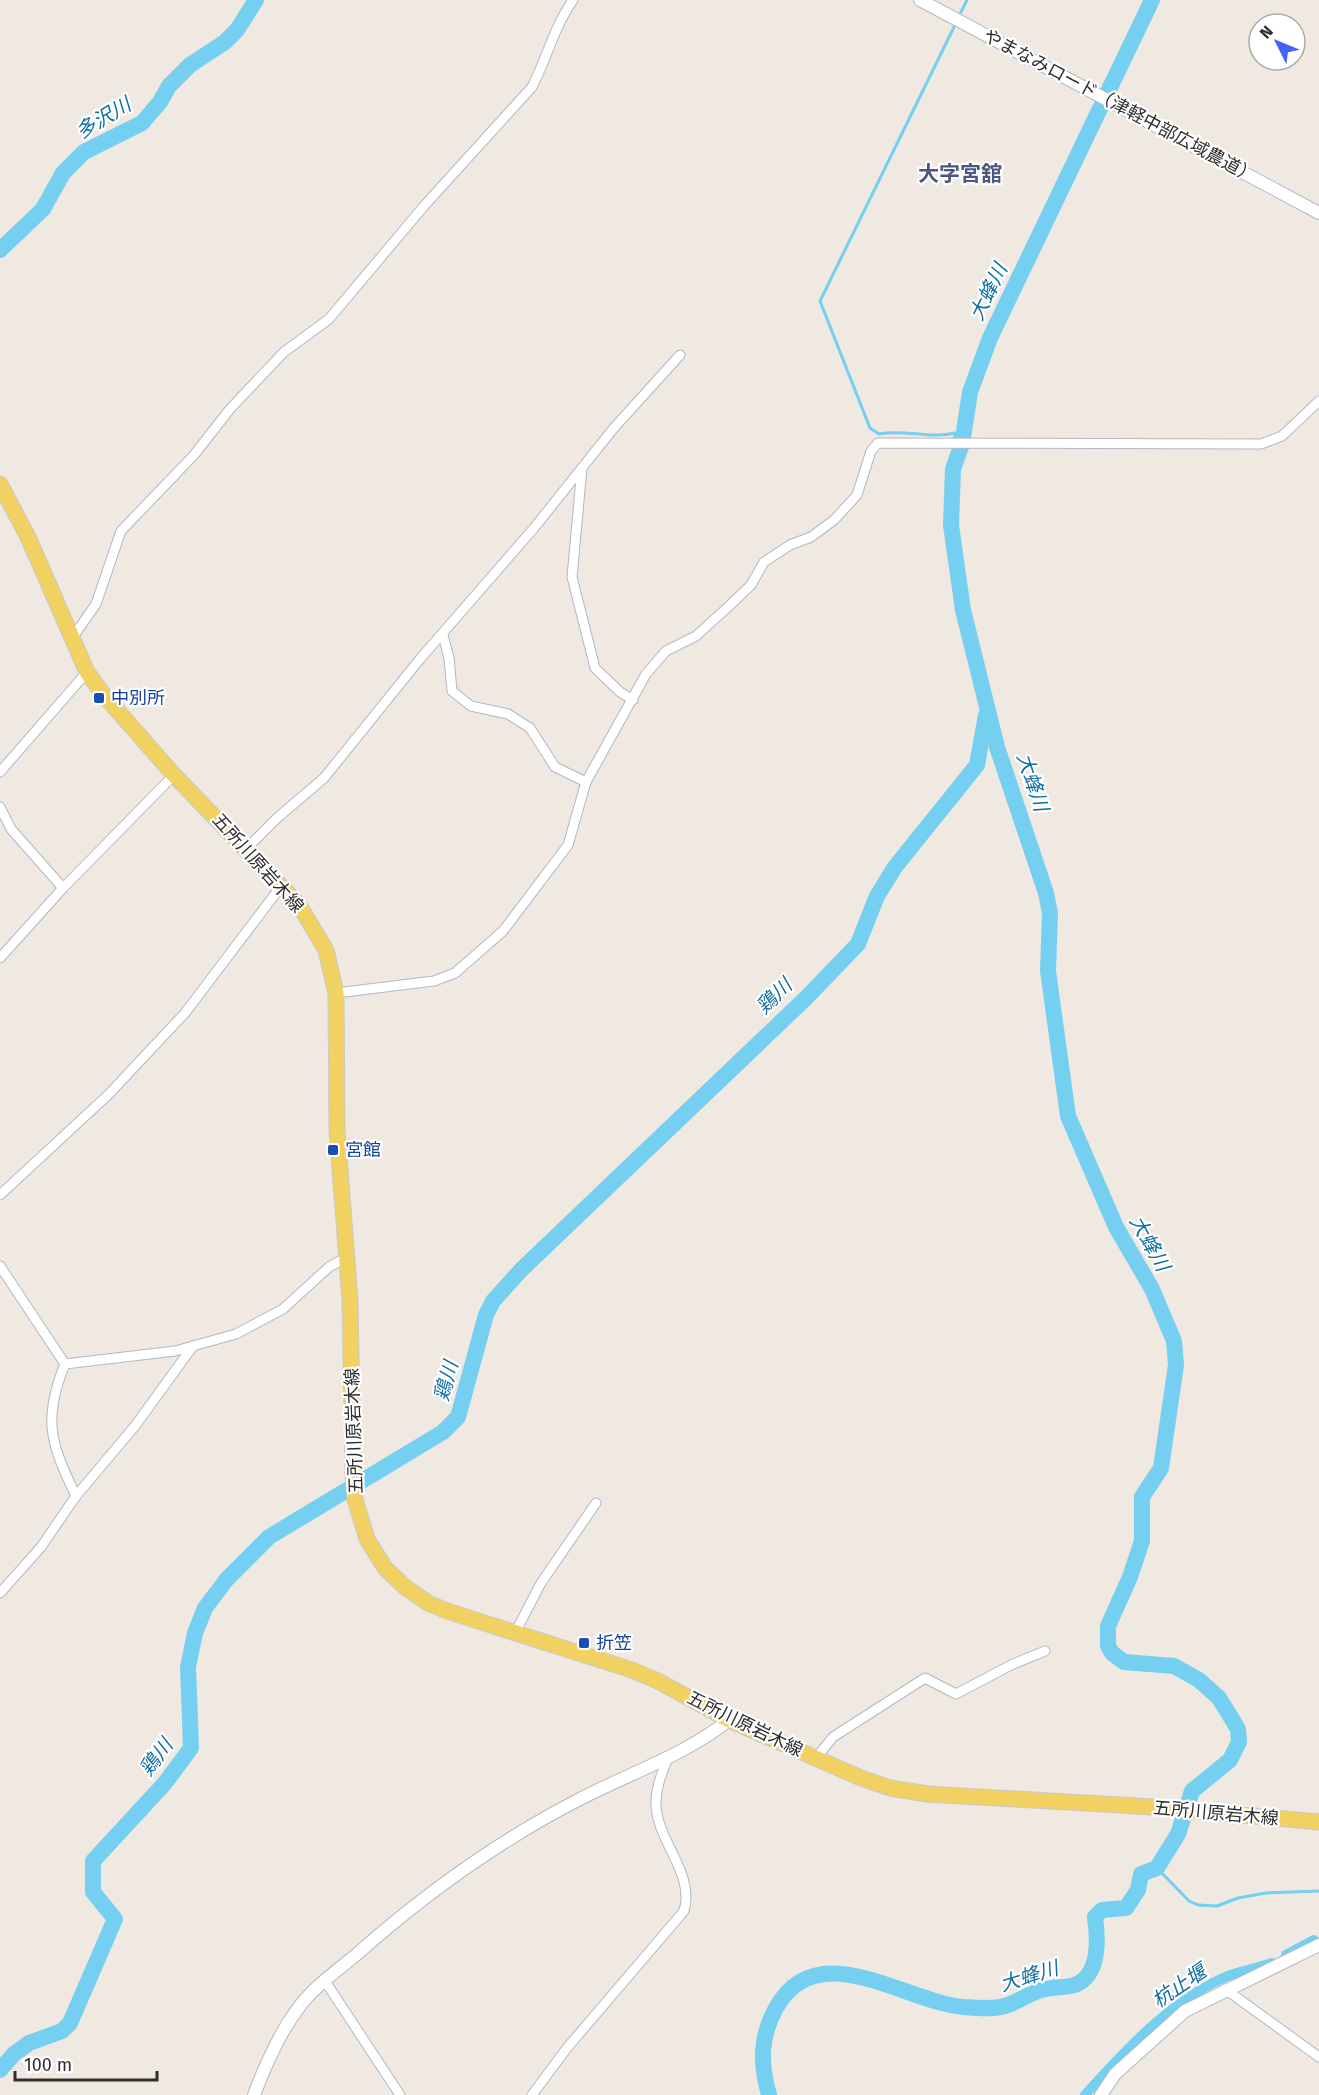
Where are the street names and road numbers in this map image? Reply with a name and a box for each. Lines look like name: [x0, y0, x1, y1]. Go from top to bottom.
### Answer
street label: やまなみロード（津軽中部広域農道）: [980, 24, 1260, 188]
street label: 五所川原岩木線: [208, 809, 308, 917]
street label: 五所川原岩木線: [341, 1368, 367, 1494]
street label: 五所川原岩木線: [684, 1686, 806, 1762]
street label: 五所川原岩木線: [1152, 1797, 1280, 1829]

